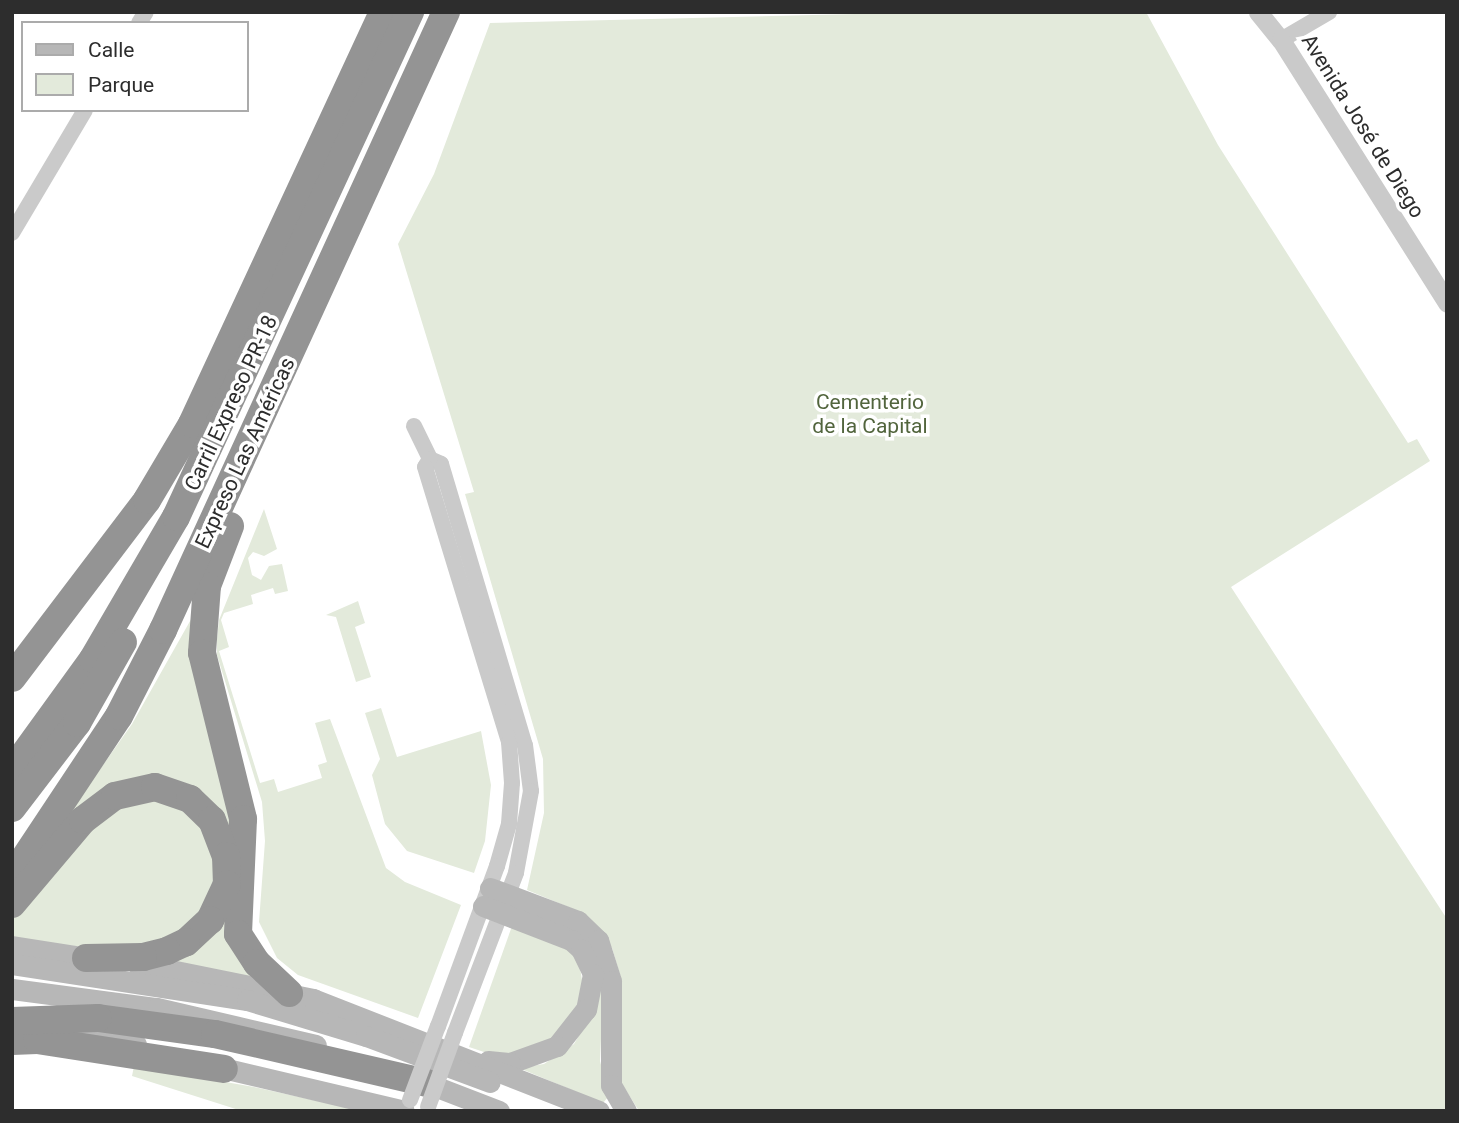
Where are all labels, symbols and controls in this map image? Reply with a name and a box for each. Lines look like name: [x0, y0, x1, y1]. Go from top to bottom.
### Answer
legend: [21, 21, 248, 112]
street label: Avenida José de Diego: [1296, 29, 1430, 223]
text: Calle: [88, 38, 134, 62]
text: Parque: [88, 73, 154, 97]
street label: Carril Expreso PR-18: [179, 311, 283, 495]
street label: Expreso Las Américas: [190, 354, 300, 552]
park label: Cementerio de la Capital: [812, 389, 928, 439]

